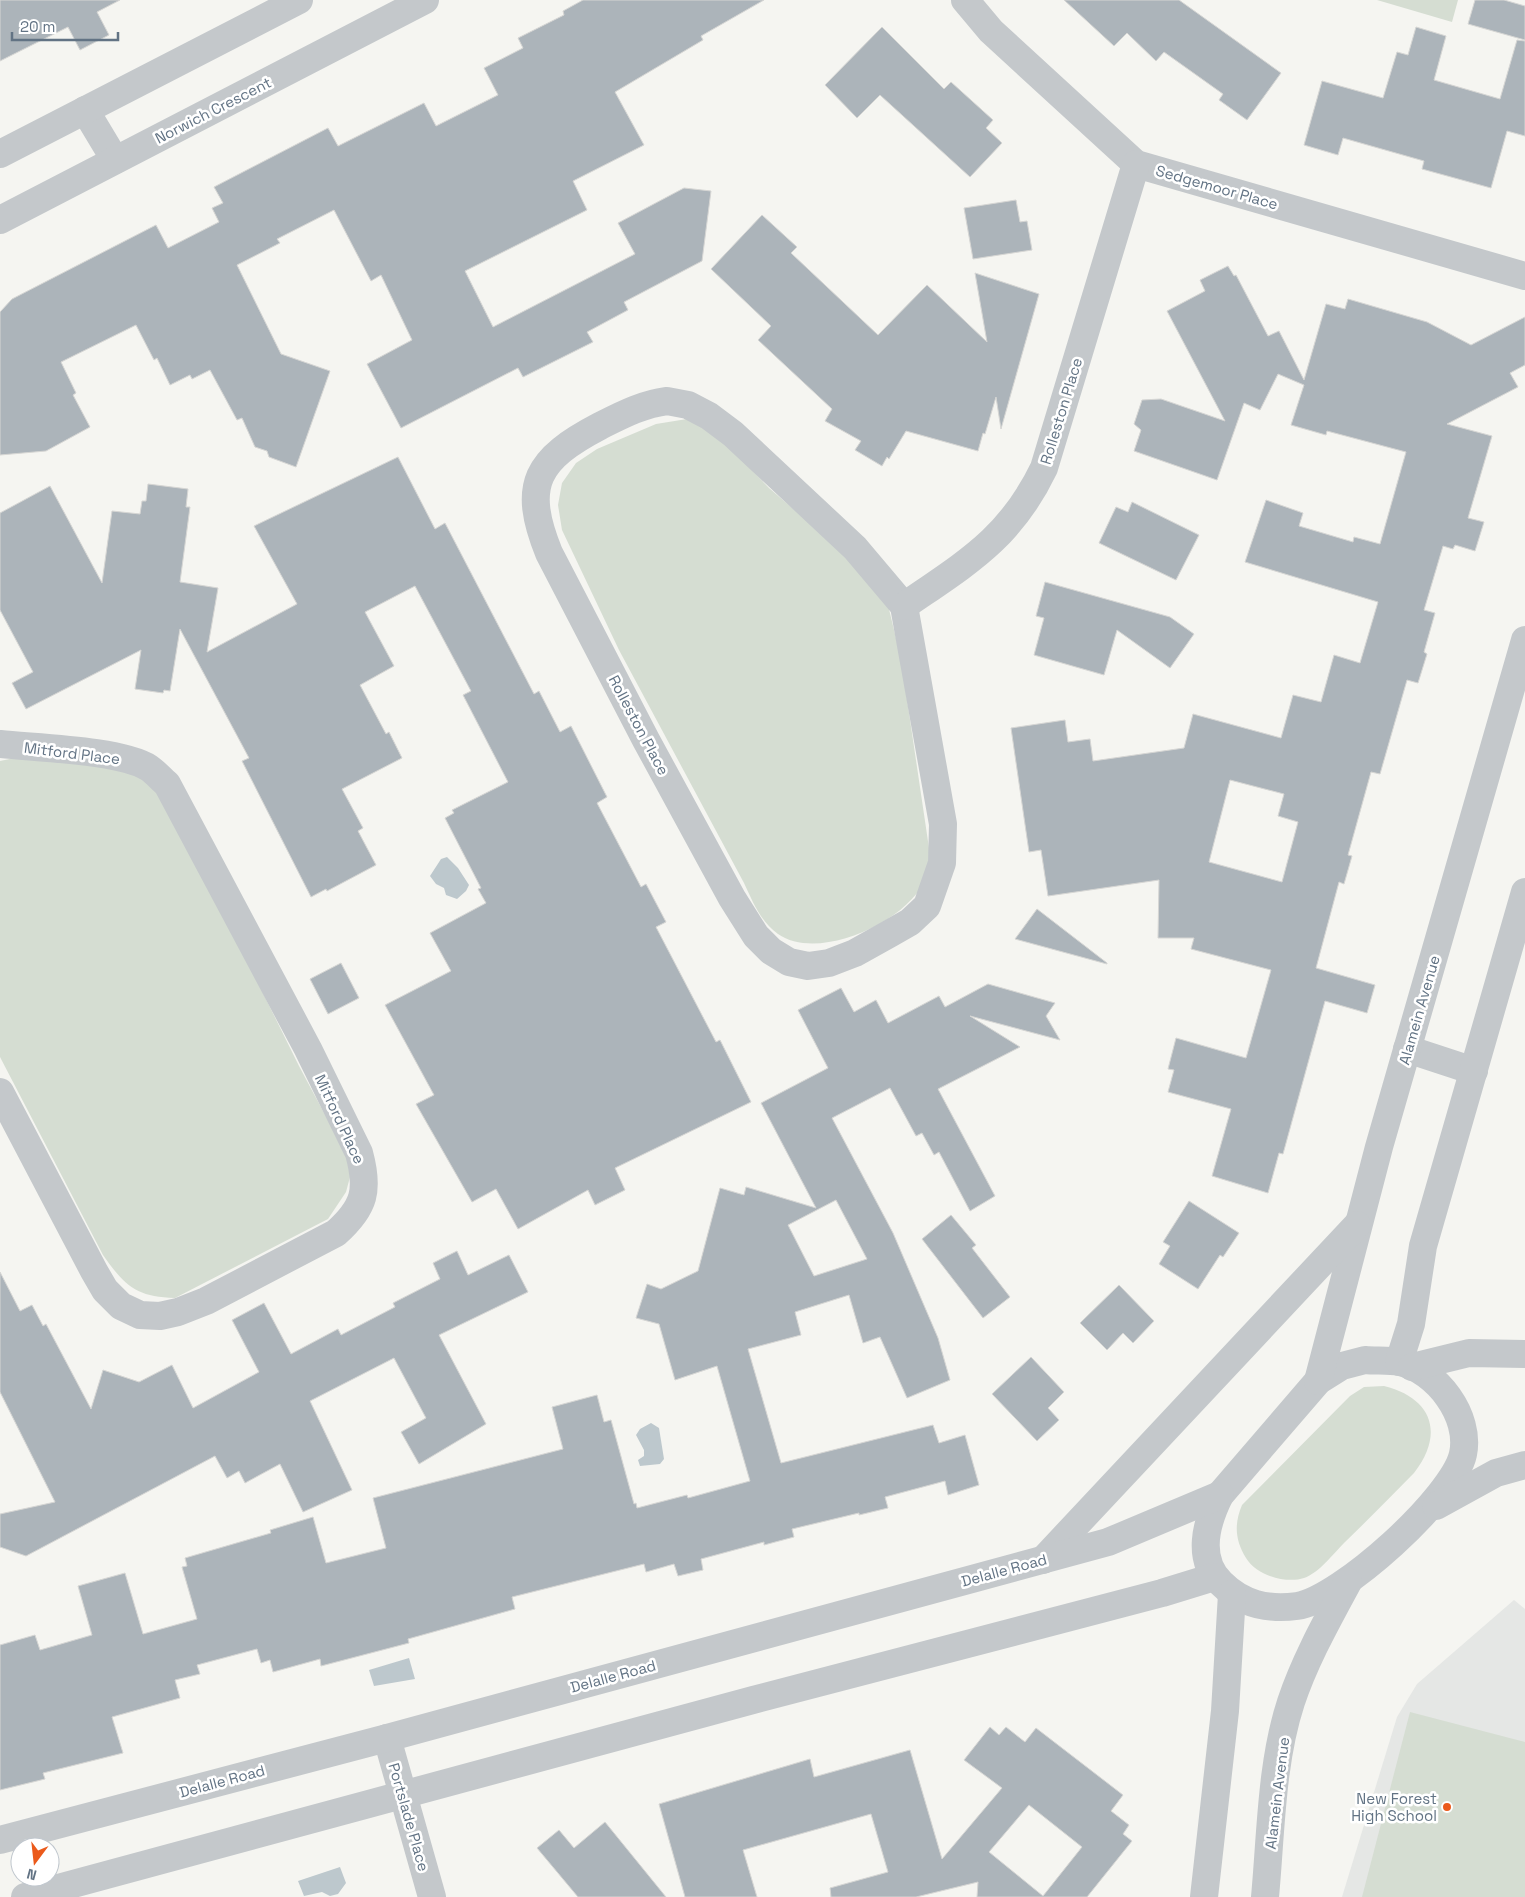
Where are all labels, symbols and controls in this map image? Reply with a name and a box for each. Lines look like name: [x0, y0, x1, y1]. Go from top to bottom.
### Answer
scale bar: [12, 10, 119, 42]
text: 20 m: [20, 17, 55, 36]
street label: Norwich Crescent: [152, 72, 274, 148]
street label: Sedgemoor Place: [1154, 160, 1280, 214]
street label: Rolleston Place: [1036, 355, 1086, 467]
street label: Rolleston Place: [605, 672, 673, 778]
street label: Mitford Place: [23, 738, 121, 768]
street label: Alamein Avenue: [1394, 953, 1444, 1067]
street label: Mitford Place: [311, 1071, 369, 1167]
street label: Delalle Road: [959, 1549, 1049, 1591]
street label: Delalle Road: [568, 1655, 658, 1697]
street label: Alamein Avenue: [1261, 1736, 1293, 1850]
street label: Delalle Road: [177, 1760, 267, 1802]
street label: Portslade Place: [384, 1761, 434, 1874]
place label: New Forest High School: [1351, 1789, 1437, 1825]
marker: New Forest High School: [1441, 1801, 1453, 1813]
north arrow: [10, 1837, 60, 1887]
text: N: [25, 1865, 39, 1884]

